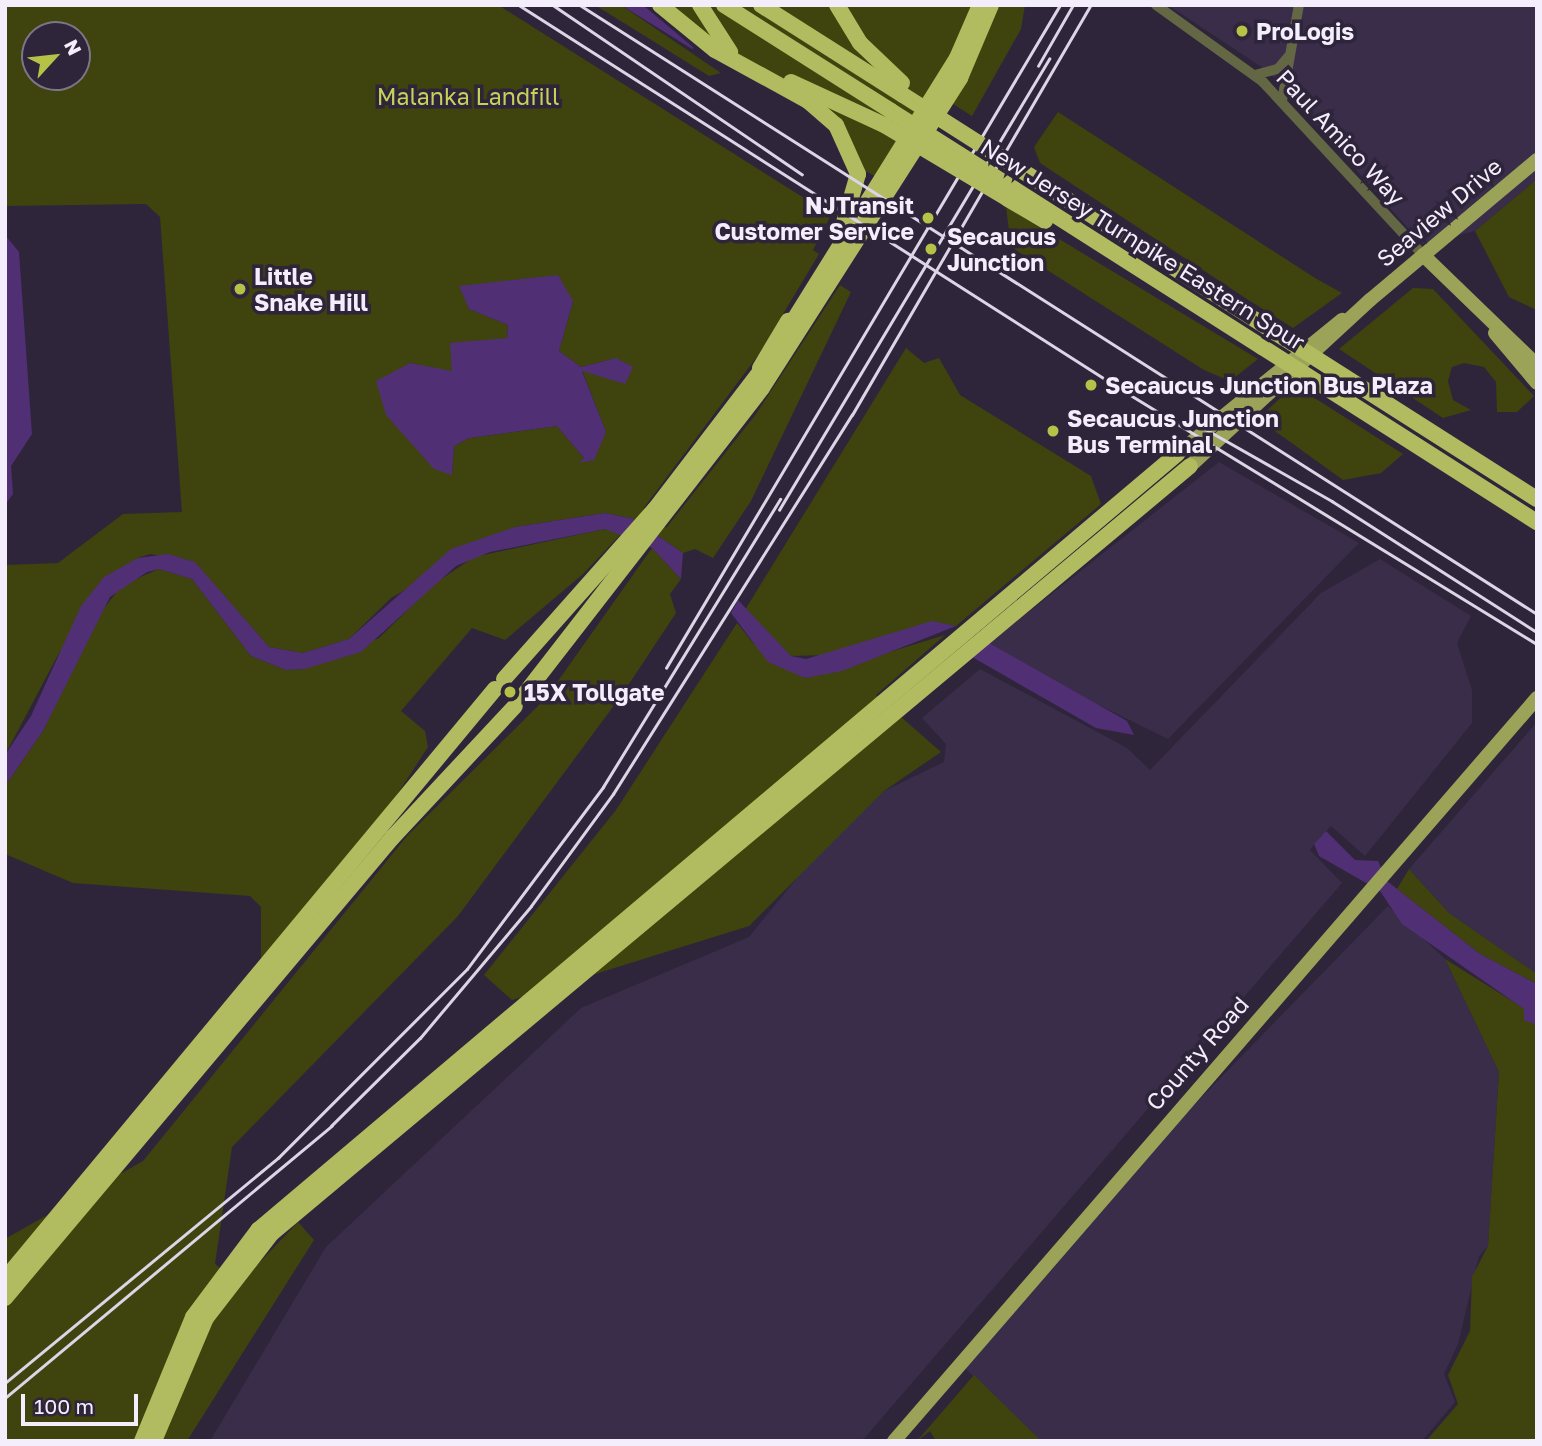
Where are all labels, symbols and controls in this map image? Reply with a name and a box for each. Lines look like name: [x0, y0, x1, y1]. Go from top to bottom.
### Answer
place label: ProLogis: [1256, 17, 1354, 45]
north arrow: [21, 21, 91, 91]
marker: ProLogis: [1234, 23, 1250, 39]
text: N: [60, 35, 87, 59]
street label: Paul Amico Way: [1271, 63, 1411, 211]
park label: Malanka Landfill: [377, 82, 559, 110]
street label: New Jersey Turnpike Eastern Spur: [976, 132, 1310, 356]
street label: Seaview Drive: [1371, 152, 1507, 272]
place label: NJTransit Customer Service: [714, 191, 914, 245]
marker: NJTransit Customer Service: [920, 210, 936, 226]
place label: Secaucus Junction: [947, 222, 1056, 276]
marker: Secaucus Junction: [921, 239, 941, 259]
place label: Little Snake Hill: [254, 262, 368, 316]
marker: Little Snake Hill: [232, 281, 248, 297]
place label: Secaucus Junction Bus Plaza: [1105, 371, 1433, 399]
marker: Secaucus Junction Bus Plaza: [1083, 377, 1099, 393]
place label: Secaucus Junction Bus Terminal: [1067, 404, 1279, 458]
marker: Secaucus Junction Bus Terminal: [1045, 423, 1061, 439]
place label: 15X Tollgate: [524, 678, 665, 706]
marker: 15X Tollgate: [502, 684, 518, 700]
street label: County Road: [1140, 990, 1254, 1116]
scale bar: [24, 1380, 142, 1424]
text: 100 m: [34, 1393, 94, 1419]

